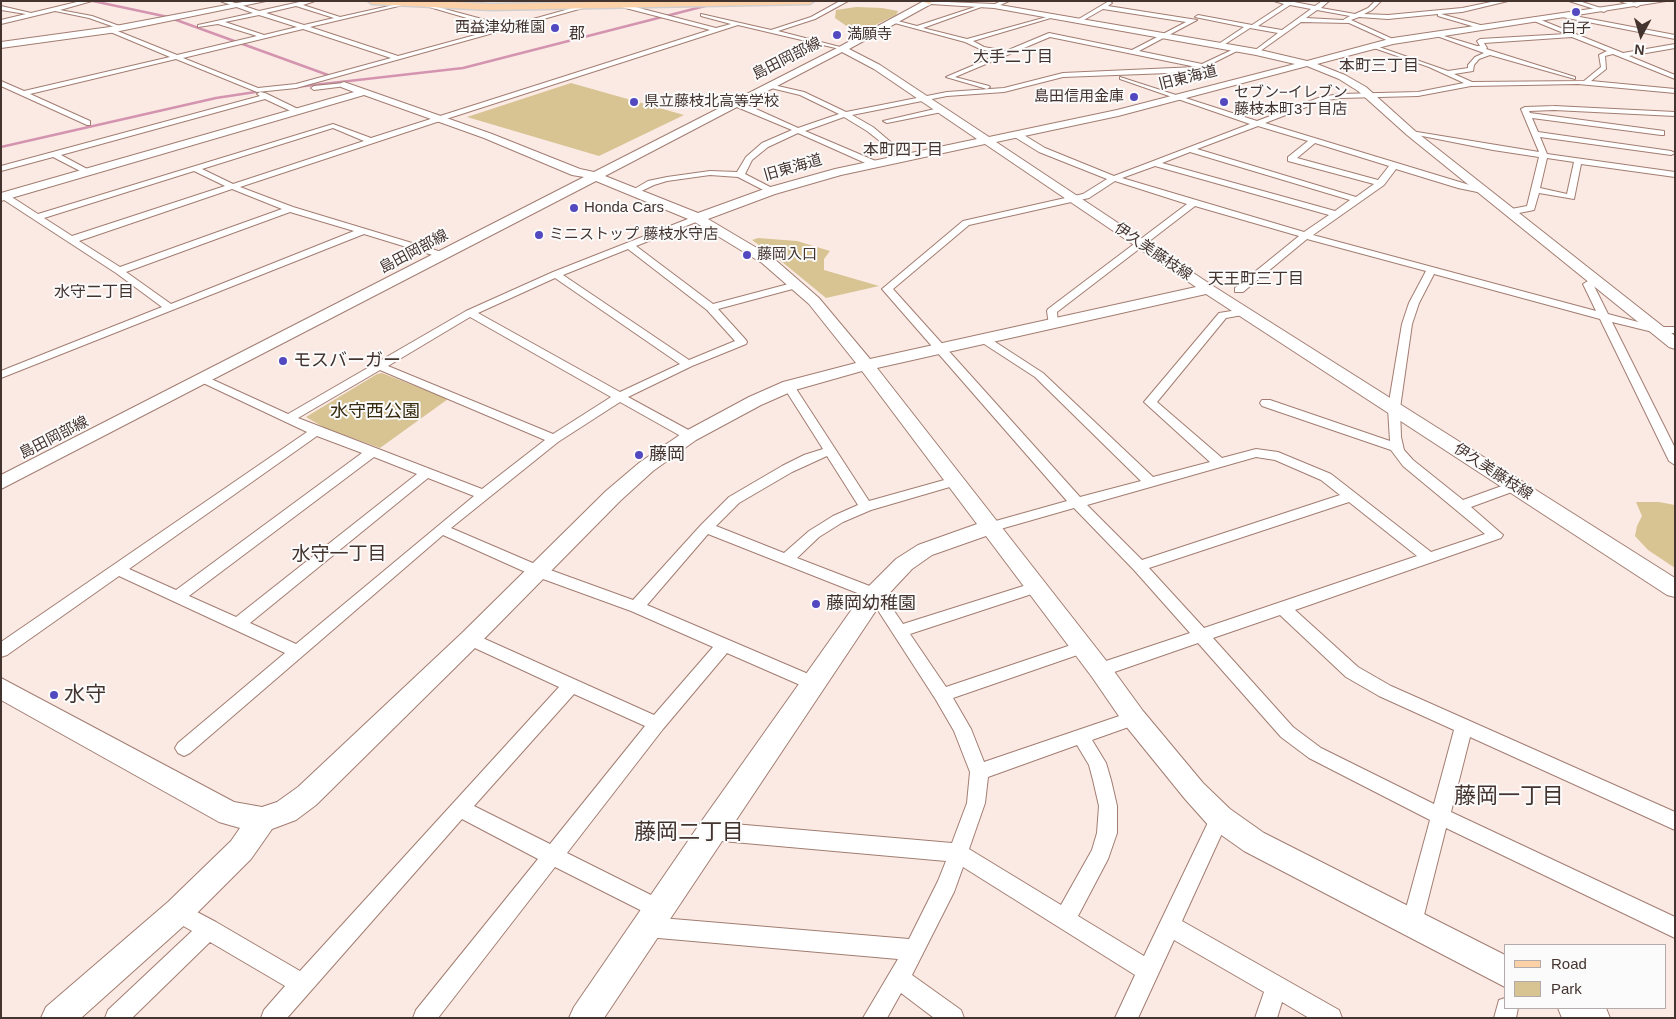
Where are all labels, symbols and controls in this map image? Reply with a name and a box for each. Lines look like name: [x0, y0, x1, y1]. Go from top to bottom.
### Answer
marker: 白子: [1570, 6, 1582, 18]
north arrow: [1616, 10, 1666, 60]
place label: 西益津幼稚園: [455, 19, 545, 37]
place label: 白子: [1561, 20, 1591, 38]
marker: 西益津幼稚園: [549, 22, 561, 34]
district label: 郡: [569, 25, 585, 45]
place label: 満願寺: [847, 26, 892, 44]
marker: 満願寺: [831, 29, 843, 41]
street label: 島田岡部線: [750, 34, 824, 84]
text: N: [1634, 41, 1645, 58]
district label: 大手二丁目: [973, 48, 1053, 68]
district label: 本町三丁目: [1339, 57, 1419, 77]
street label: 旧東海道: [1157, 62, 1219, 94]
place label: セブン−イレブン 藤枝本町3丁目店: [1234, 84, 1348, 119]
place label: 島田信用金庫: [1034, 88, 1124, 106]
marker: 島田信用金庫: [1128, 91, 1140, 103]
place label: 県立藤枝北高等学校: [644, 93, 779, 111]
marker: 県立藤枝北高等学校: [628, 96, 640, 108]
marker: セブン−イレブン 藤枝本町3丁目店: [1218, 96, 1230, 108]
district label: 本町四丁目: [863, 141, 943, 161]
street label: 旧東海道: [762, 151, 824, 185]
place label: Honda Cars: [584, 199, 664, 217]
marker: Honda Cars: [568, 202, 580, 214]
street label: 伊久美藤枝線: [1111, 219, 1195, 285]
street label: 島田岡部線: [377, 226, 451, 278]
place label: ミニストップ 藤枝水守店: [549, 226, 718, 244]
marker: ミニストップ 藤枝水守店: [533, 229, 545, 241]
place label: 藤岡入口: [757, 246, 817, 264]
marker: 藤岡入口: [741, 249, 753, 261]
district label: 天王町三丁目: [1208, 270, 1304, 290]
district label: 水守二丁目: [54, 283, 134, 303]
place label: モスバーガー: [293, 350, 401, 372]
marker: モスバーガー: [277, 355, 289, 367]
park label: 水守西公園: [330, 401, 420, 423]
street label: 島田岡部線: [17, 413, 91, 463]
street label: 伊久美藤枝線: [1450, 440, 1536, 504]
place label: 藤岡: [649, 444, 685, 466]
marker: 藤岡: [633, 449, 645, 461]
district label: 水守一丁目: [292, 544, 386, 566]
place label: 藤岡幼稚園: [826, 593, 916, 615]
marker: 藤岡幼稚園: [810, 598, 822, 610]
place label: 水守: [64, 682, 106, 708]
marker: 水守: [48, 689, 60, 701]
district label: 藤岡一丁目: [1454, 784, 1564, 810]
district label: 藤岡二丁目: [634, 820, 744, 846]
legend: [1504, 944, 1666, 1009]
text: Road: [1551, 955, 1587, 972]
text: Park: [1551, 980, 1582, 997]

